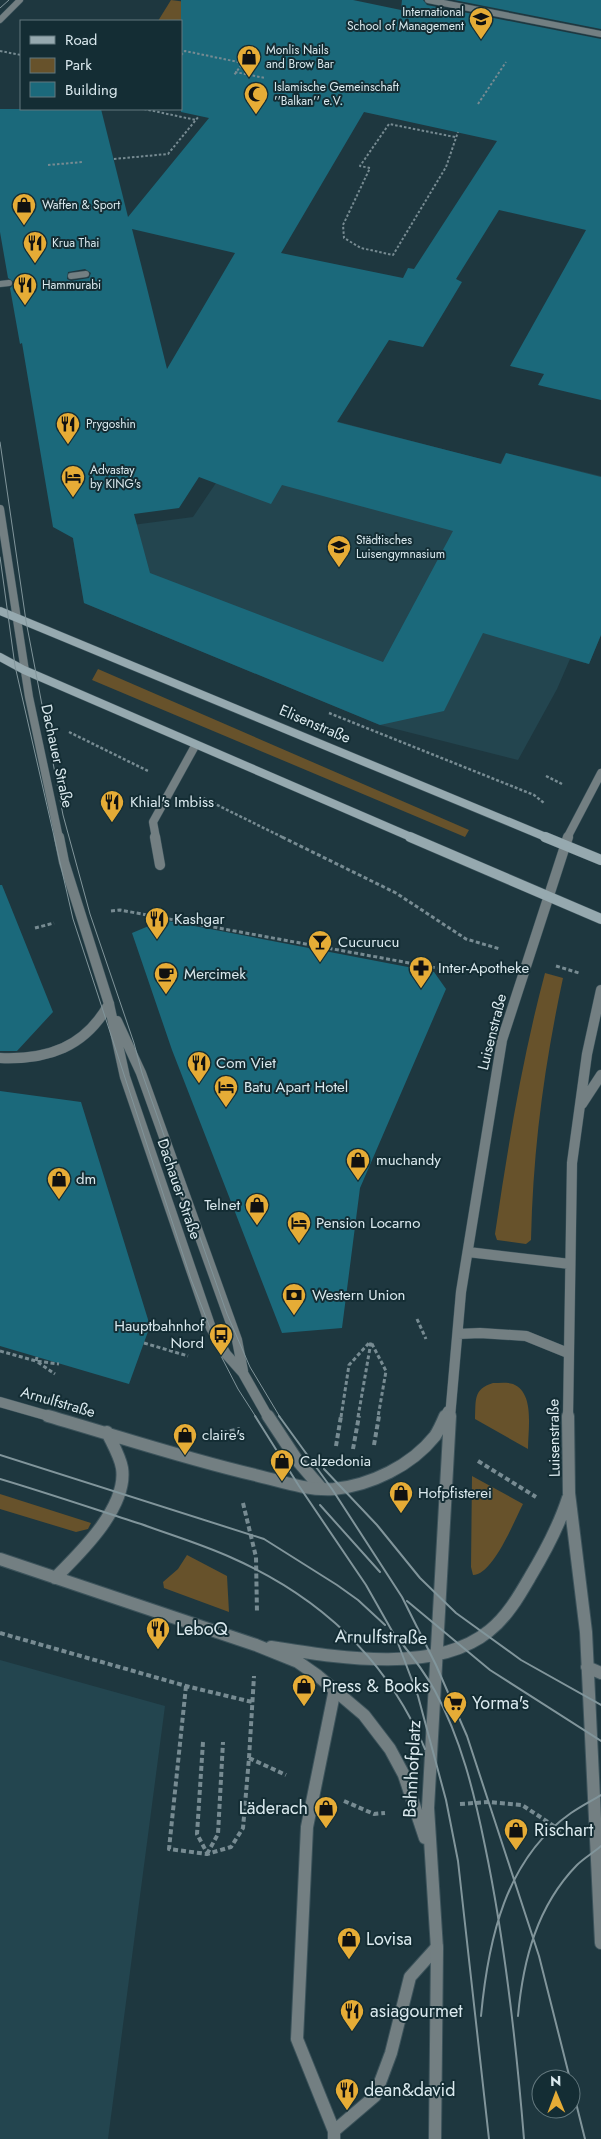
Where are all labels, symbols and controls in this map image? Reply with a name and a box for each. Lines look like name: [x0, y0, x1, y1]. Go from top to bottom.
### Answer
place label: International School of Management: [347, 3, 464, 35]
school or university icon: International School of Management: [468, 6, 494, 40]
legend: [20, 20, 182, 110]
text: Road: [65, 29, 97, 51]
place label: Monlis Nails and Brow Bar: [266, 41, 335, 73]
shop icon: Monlis Nails and Brow Bar: [236, 44, 262, 78]
text: Park: [65, 54, 92, 76]
place label: Islamische Gemeinschaft ''Balkan'' e.V.: [274, 78, 399, 110]
text: Building: [65, 79, 117, 101]
mosque icon: Islamische Gemeinschaft ''Balkan'' e.V.: [243, 81, 269, 115]
shop icon: Waffen & Sport: [11, 192, 37, 226]
place label: Waffen & Sport: [42, 196, 120, 214]
restaurant icon: Krua Thai: [22, 230, 48, 264]
place label: Krua Thai: [52, 234, 99, 252]
restaurant icon: Hammurabi: [12, 272, 38, 306]
place label: Hammurabi: [42, 276, 101, 294]
restaurant icon: Prygoshin: [55, 411, 81, 445]
place label: Prygoshin: [86, 415, 136, 433]
place label: Advastay by KING's: [90, 461, 141, 493]
hotel icon: Advastay by KING's: [60, 464, 86, 498]
place label: Städtisches Luisengymnasium: [356, 531, 445, 563]
school or university icon: Städtisches Luisengymnasium: [326, 534, 352, 568]
street label: Elisenstraße: [276, 699, 354, 749]
street label: Dachauer Straße: [35, 702, 79, 810]
restaurant icon: Khial's Imbiss: [99, 789, 125, 823]
place label: Khial's Imbiss: [130, 791, 214, 813]
restaurant icon: Kashgar: [144, 906, 170, 940]
place label: Kashgar: [174, 908, 225, 930]
bar icon: Cucurucu: [307, 929, 333, 963]
place label: Cucurucu: [338, 931, 399, 953]
pharmacy icon: Inter-Apotheke: [408, 955, 434, 989]
place label: Inter-Apotheke: [438, 957, 529, 979]
cafe icon: Mercimek: [153, 961, 179, 995]
place label: Mercimek: [184, 963, 246, 985]
street label: Luisenstraße: [472, 991, 512, 1073]
restaurant icon: Com Viet: [186, 1050, 212, 1084]
place label: Com Viet: [216, 1052, 276, 1074]
hotel icon: Batu Apart Hotel: [213, 1074, 239, 1108]
place label: Batu Apart Hotel: [244, 1076, 348, 1098]
street label: Dachauer Straße: [151, 1136, 207, 1243]
shop icon: muchandy: [345, 1147, 371, 1181]
place label: muchandy: [376, 1149, 441, 1171]
shop icon: dm: [46, 1166, 72, 1200]
place label: dm: [76, 1168, 96, 1190]
shop icon: Telnet: [244, 1192, 270, 1226]
place label: Telnet: [204, 1194, 240, 1216]
hotel icon: Pension Locarno: [286, 1210, 312, 1244]
place label: Pension Locarno: [316, 1212, 420, 1234]
bank icon: Western Union: [281, 1282, 307, 1316]
place label: Western Union: [312, 1284, 406, 1306]
place label: Hauptbahnhof Nord: [114, 1315, 205, 1354]
bus stop icon: Hauptbahnhof Nord: [208, 1322, 234, 1356]
street label: Arnulfstraße: [18, 1381, 98, 1423]
street label: Luisenstraße: [542, 1399, 566, 1477]
shop icon: claire's: [172, 1422, 198, 1456]
place label: claire's: [202, 1424, 245, 1446]
shop icon: Calzedonia: [269, 1448, 295, 1482]
place label: Calzedonia: [300, 1450, 371, 1472]
shop icon: Hofpfisterei: [388, 1480, 414, 1514]
place label: Hofpfisterei: [418, 1482, 492, 1504]
restaurant icon: LeboQ: [145, 1616, 171, 1650]
place label: LeboQ: [176, 1616, 228, 1642]
street label: Arnulfstraße: [335, 1623, 427, 1651]
shop icon: Press & Books: [291, 1673, 317, 1707]
place label: Press & Books: [322, 1673, 429, 1699]
supermarket icon: Yorma's: [442, 1690, 468, 1724]
place label: Yorma's: [472, 1690, 529, 1716]
street label: Bahnhofplatz: [396, 1719, 428, 1818]
place label: Läderach: [239, 1795, 308, 1821]
shop icon: Läderach: [313, 1795, 339, 1829]
shop icon: Rischart: [503, 1817, 529, 1851]
place label: Rischart: [534, 1817, 594, 1843]
shop icon: Lovisa: [336, 1926, 362, 1960]
place label: Lovisa: [366, 1926, 412, 1952]
restaurant icon: asiagourmet: [339, 1998, 365, 2032]
place label: asiagourmet: [370, 1998, 463, 2024]
north arrow: [531, 2069, 581, 2119]
text: N: [550, 2071, 562, 2091]
restaurant icon: dean&david: [334, 2077, 360, 2111]
place label: dean&david: [364, 2077, 455, 2103]

